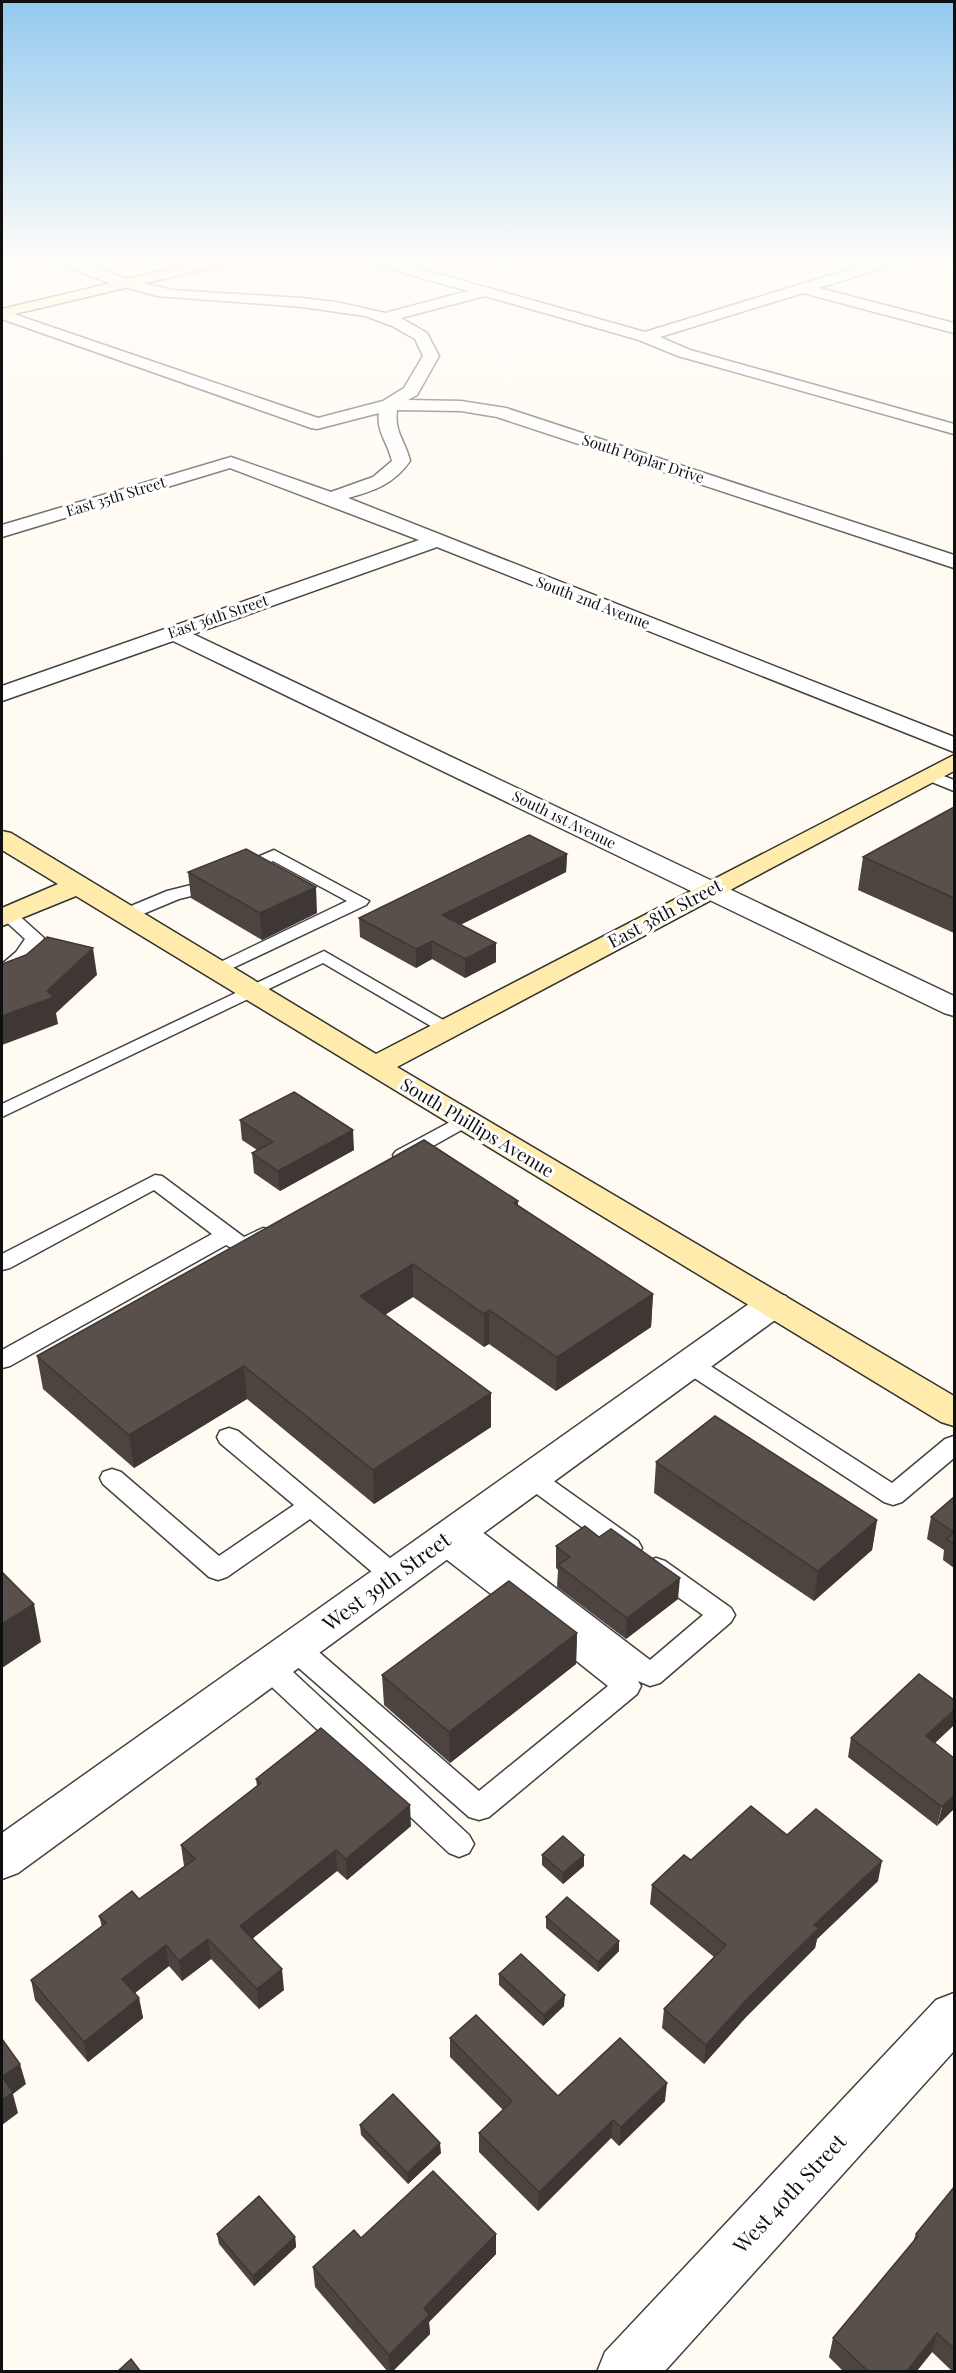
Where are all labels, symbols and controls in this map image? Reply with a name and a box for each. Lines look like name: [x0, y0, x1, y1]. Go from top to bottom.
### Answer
street label: South Poplar Drive: [580, 429, 707, 487]
street label: East 35th Street: [63, 471, 169, 521]
street label: South 2nd Avenue: [534, 571, 653, 633]
street label: East 36th Street: [165, 589, 271, 643]
street label: South 1st Avenue: [509, 785, 620, 853]
street label: East 38th Street: [603, 873, 726, 953]
street label: South Phillips Avenue: [396, 1072, 559, 1183]
street label: West 39th Street: [316, 1524, 456, 1637]
street label: West 40th Street: [725, 2126, 852, 2259]

